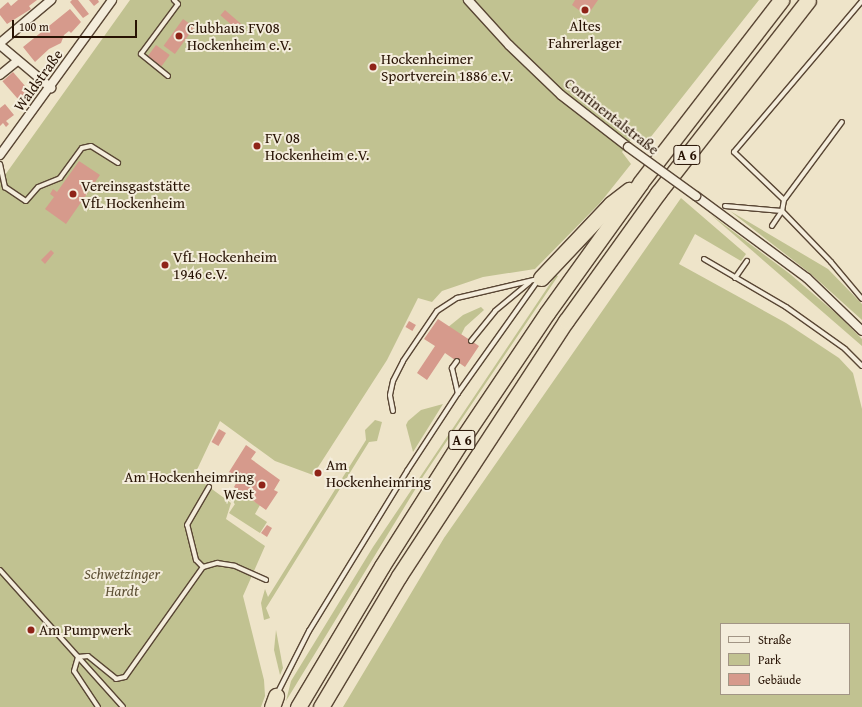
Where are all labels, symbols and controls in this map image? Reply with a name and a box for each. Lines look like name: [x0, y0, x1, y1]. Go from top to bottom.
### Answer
marker: Altes Fahrerlager: [580, 5, 590, 15]
scale bar: [14, 12, 139, 38]
place label: Altes Fahrerlager: [548, 16, 622, 51]
text: 100 m: [19, 18, 49, 35]
place label: Clubhaus FV08 Hockenheim e.V.: [187, 18, 291, 53]
marker: Clubhaus FV08 Hockenheim e.V.: [174, 31, 184, 41]
street label: Waldstraße: [10, 46, 66, 114]
place label: Hockenheimer Sportverein 1886 e.V.: [381, 49, 513, 84]
marker: Hockenheimer Sportverein 1886 e.V.: [368, 62, 378, 72]
street label: Continentalstraße: [561, 74, 663, 158]
place label: FV 08 Hockenheim e.V.: [265, 128, 369, 163]
marker: FV 08 Hockenheim e.V.: [252, 141, 262, 151]
road number: A 6: [673, 143, 701, 167]
place label: Vereinsgaststätte VfL Hockenheim: [81, 176, 190, 211]
marker: Vereinsgaststätte VfL Hockenheim: [68, 189, 78, 199]
place label: VfL Hockenheim 1946 e.V.: [173, 247, 277, 282]
marker: VfL Hockenheim 1946 e.V.: [160, 260, 170, 270]
road number: A 6: [448, 428, 476, 452]
place label: Am Hockenheimring: [326, 455, 431, 490]
place label: Am Hockenheimring West: [124, 467, 254, 502]
marker: Am Hockenheimring: [313, 468, 323, 478]
marker: Am Hockenheimring West: [257, 480, 267, 490]
park label: Schwetzinger Hardt: [84, 564, 160, 599]
place label: Am Pumpwerk: [39, 621, 131, 639]
legend: [720, 623, 850, 695]
marker: Am Pumpwerk: [26, 625, 36, 635]
text: Straße: [758, 631, 791, 648]
text: Park: [758, 651, 781, 668]
text: Gebäude: [758, 671, 801, 688]

